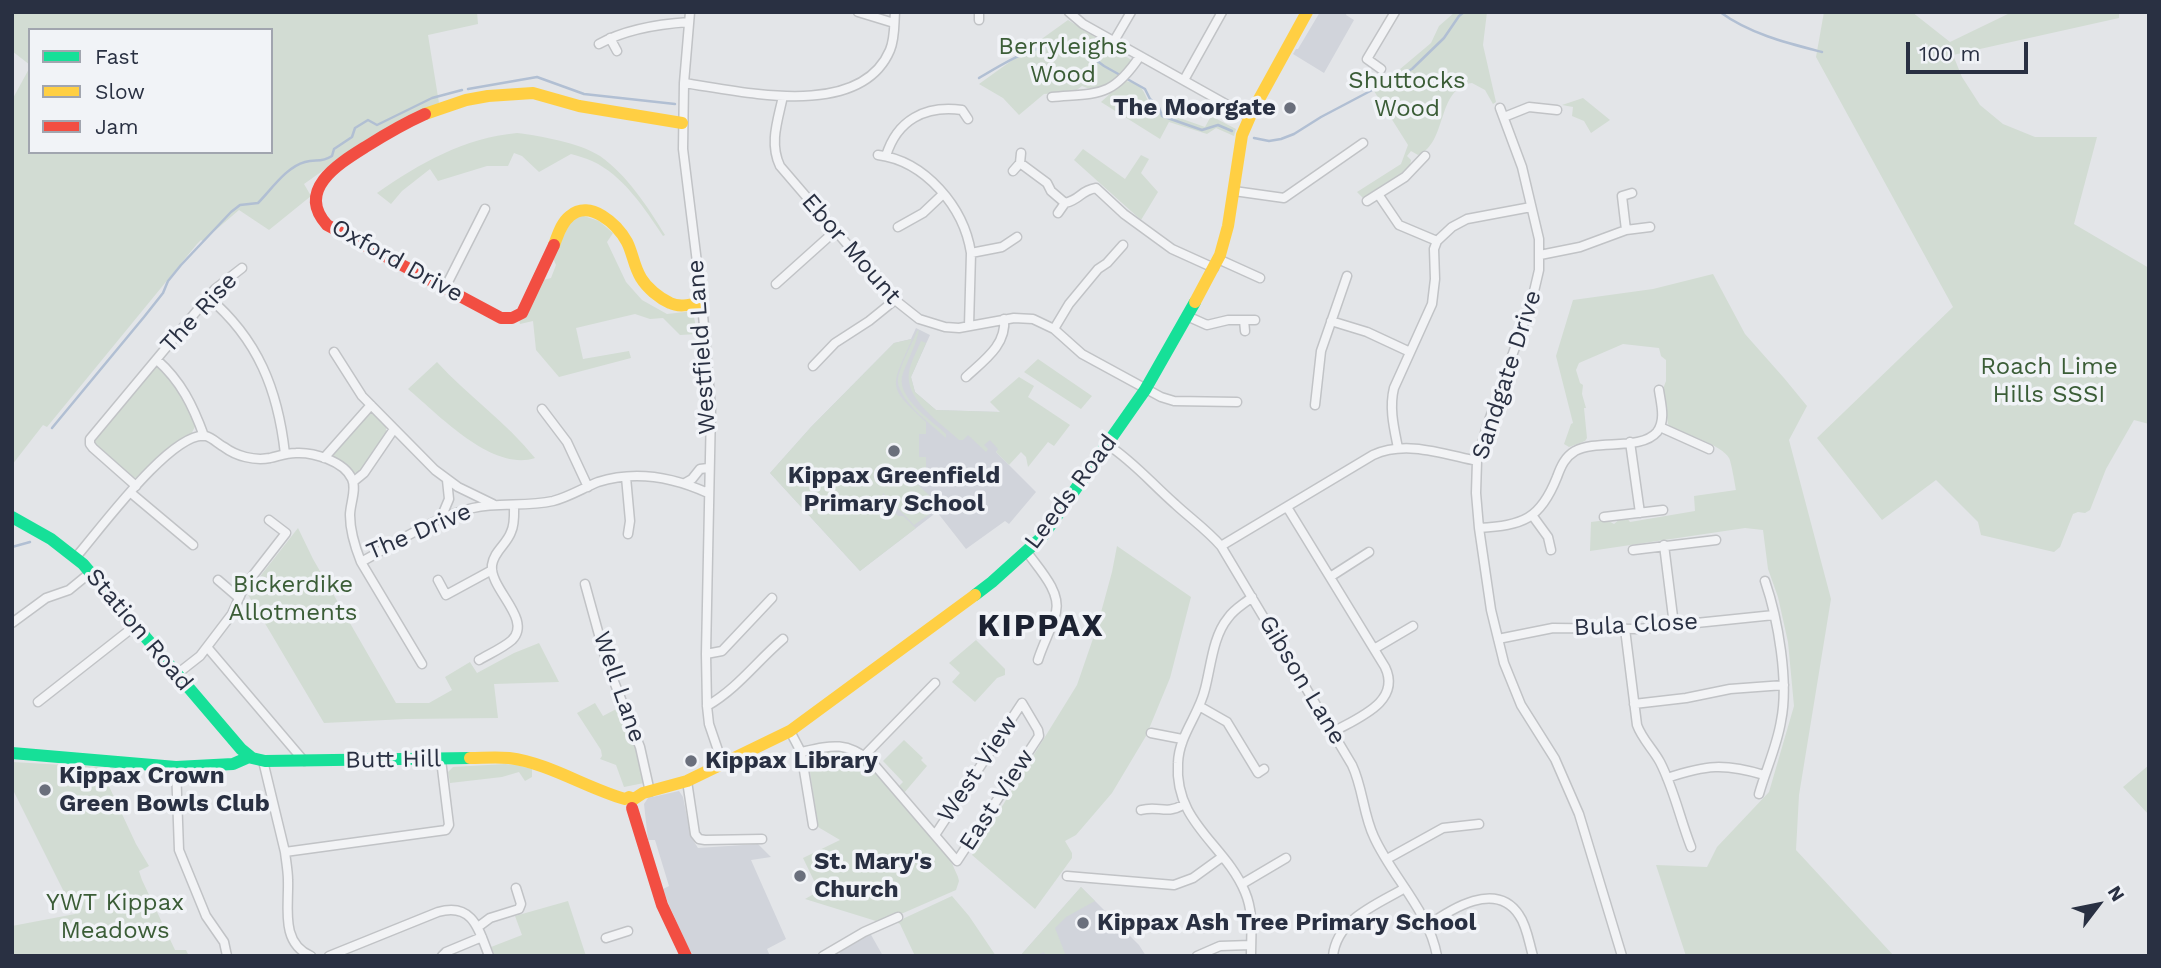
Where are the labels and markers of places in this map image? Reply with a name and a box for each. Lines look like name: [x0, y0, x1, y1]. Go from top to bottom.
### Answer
place label: The Moorgate: [1113, 94, 1276, 122]
marker: The Moorgate: [1282, 100, 1298, 116]
marker: Kippax Greenfield Primary School: [886, 443, 902, 459]
place label: Kippax Greenfield Primary School: [788, 462, 1000, 518]
place label: Kippax Library: [705, 747, 878, 775]
marker: Kippax Library: [683, 753, 699, 769]
place label: Kippax Crown Green Bowls Club: [59, 762, 270, 818]
marker: Kippax Crown Green Bowls Club: [37, 782, 53, 798]
place label: St. Mary's Church: [814, 848, 932, 904]
marker: St. Mary's Church: [792, 868, 808, 884]
place label: Kippax Ash Tree Primary School: [1097, 909, 1476, 937]
marker: Kippax Ash Tree Primary School: [1075, 915, 1091, 931]

